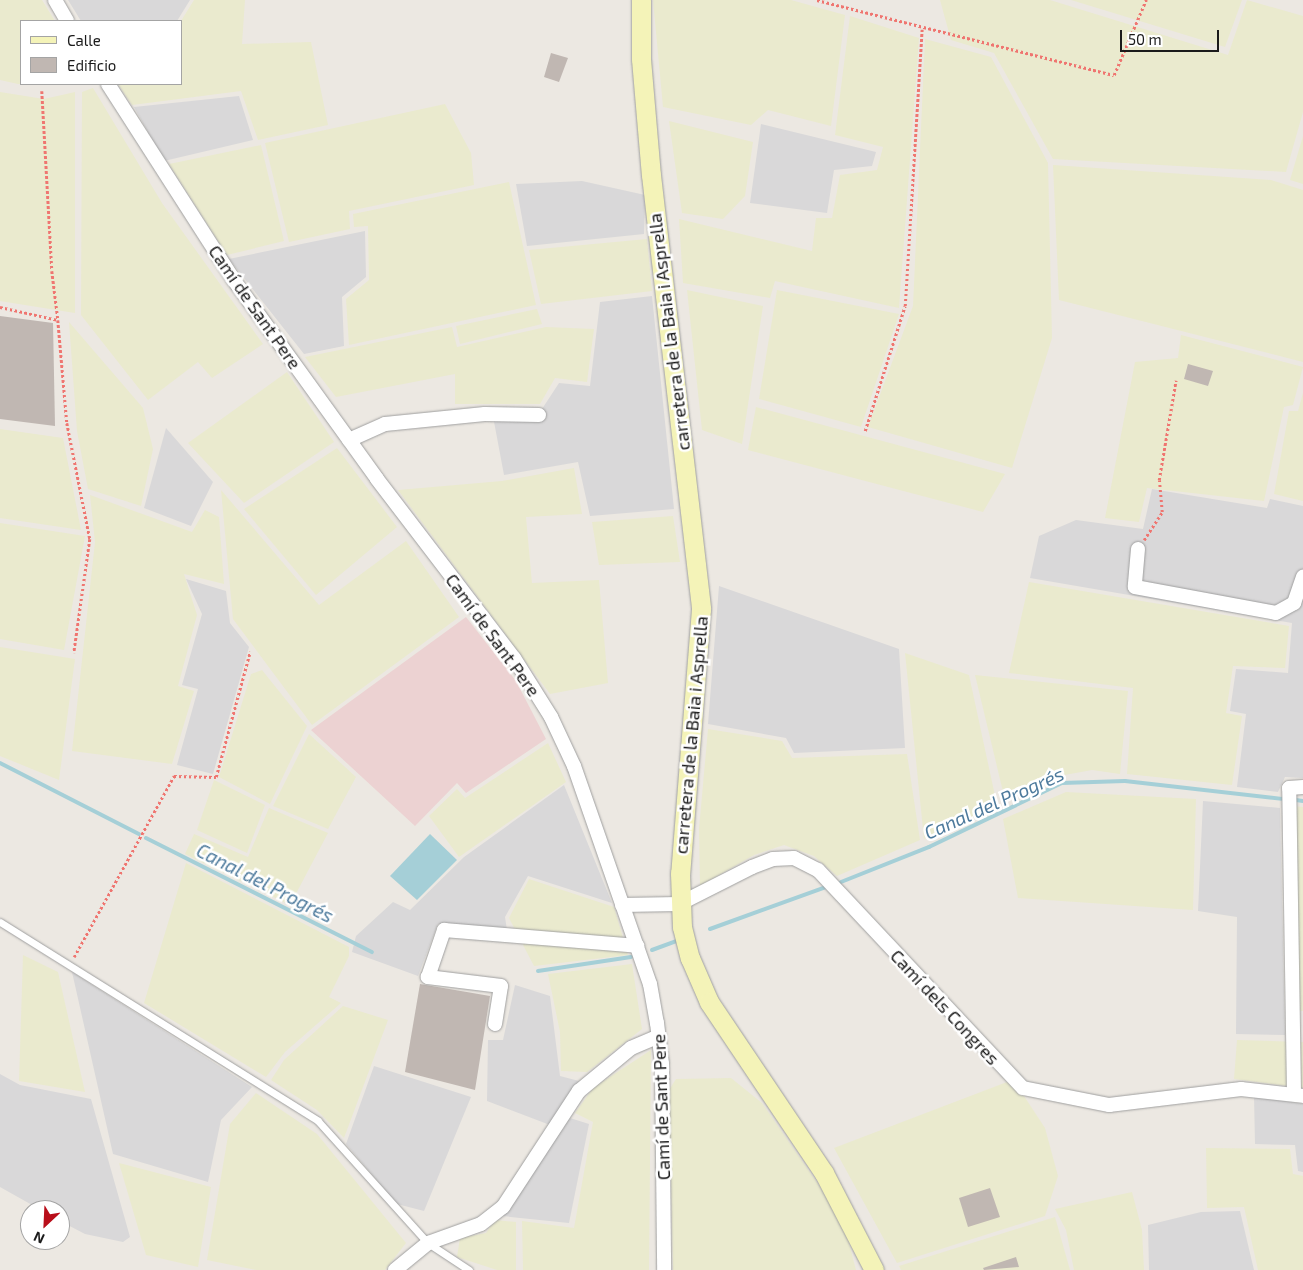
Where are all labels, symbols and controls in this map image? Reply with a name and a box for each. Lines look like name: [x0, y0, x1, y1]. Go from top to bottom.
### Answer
legend: [20, 20, 182, 85]
scale bar: [1123, 20, 1222, 52]
text: 50 m: [1128, 30, 1162, 48]
text: Calle: [67, 31, 101, 49]
text: Edificio: [67, 56, 116, 74]
street label: carretera de la Baia i Asprella: [644, 212, 694, 452]
street label: Camí de Sant Pere: [204, 241, 306, 373]
street label: Camí de Sant Pere: [441, 569, 545, 701]
street label: carretera de la Baia i Asprella: [670, 615, 712, 855]
water label: Canal del Progrés: [920, 762, 1068, 844]
water label: Canal del Progrés: [192, 838, 338, 928]
street label: Camí dels Congres: [886, 945, 1004, 1069]
street label: Camí de Sant Pere: [648, 1033, 674, 1181]
north arrow: [20, 1200, 70, 1250]
text: N: [31, 1228, 47, 1248]

